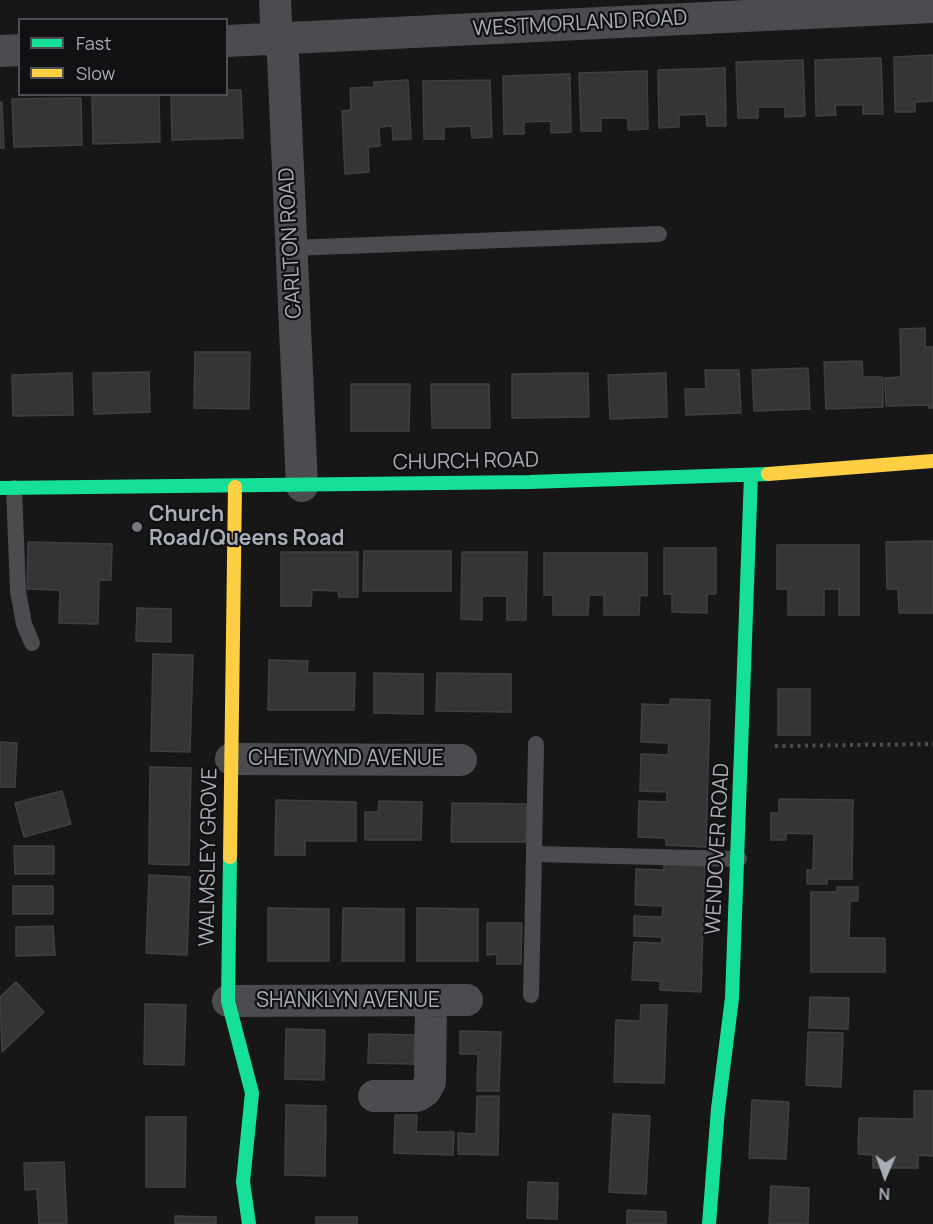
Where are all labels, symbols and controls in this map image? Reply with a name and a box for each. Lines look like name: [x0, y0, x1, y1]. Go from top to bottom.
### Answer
street label: WESTMORLAND ROAD: [472, 6, 688, 42]
legend: [18, 18, 228, 96]
text: Fast: [76, 31, 111, 55]
text: Slow: [76, 61, 115, 85]
street label: CARLTON ROAD: [274, 167, 308, 319]
street label: CHURCH ROAD: [393, 448, 539, 476]
place label: Church Road/Queens Road: [149, 502, 344, 552]
marker: Church Road/Queens Road: [130, 520, 144, 534]
street label: CHETWYND AVENUE: [248, 746, 444, 772]
street label: WENDOVER ROAD: [701, 762, 735, 936]
street label: WALMSLEY GROVE: [195, 767, 223, 947]
street label: SHANKLYN AVENUE: [256, 988, 440, 1014]
north arrow: [855, 1146, 915, 1206]
text: N: [878, 1183, 891, 1205]

